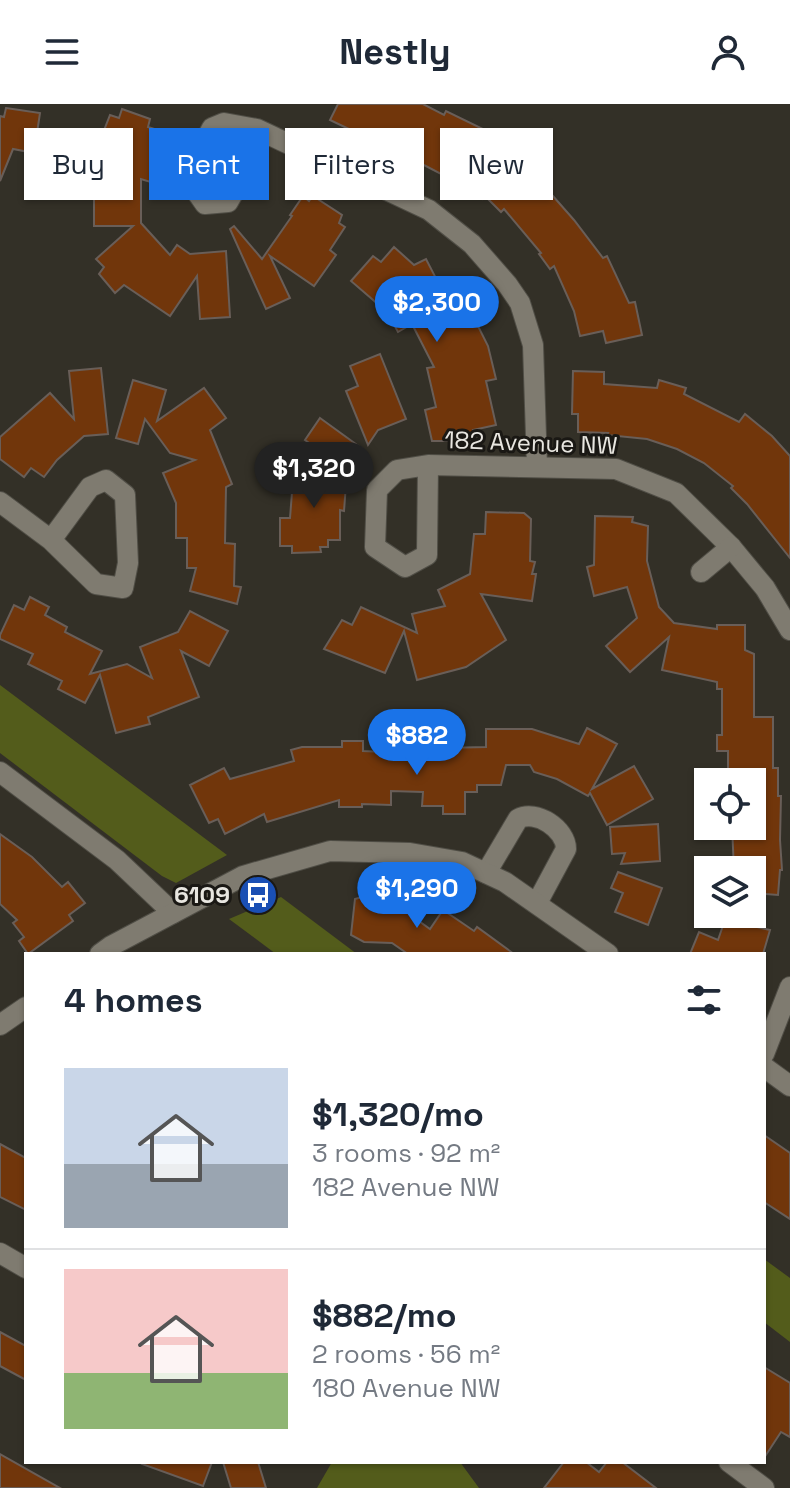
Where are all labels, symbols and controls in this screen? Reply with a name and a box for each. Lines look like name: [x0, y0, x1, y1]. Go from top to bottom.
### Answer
text: Nestly: [339, 29, 451, 75]
icon: menu: [40, 30, 84, 74]
icon: person: [706, 30, 750, 74]
chip: Buy: [24, 128, 133, 200]
chip: Rent: [149, 128, 269, 200]
chip: Filters: [285, 128, 424, 200]
chip: New: [440, 128, 553, 200]
pin: $2,300: [372, 276, 502, 344]
text: $2,300: [393, 285, 481, 319]
street label: 182 Avenue NW: [444, 424, 618, 461]
pin: $1,320: [249, 442, 379, 510]
text: $1,320: [272, 451, 356, 485]
pin: $882: [370, 709, 464, 777]
text: $882: [386, 718, 448, 752]
map controls: [694, 768, 766, 928]
button: locate: [694, 768, 766, 840]
button: layers: [694, 856, 766, 928]
pin: $1,290: [352, 862, 482, 930]
text: $1,290: [375, 871, 459, 905]
bus stop icon: 6109: [237, 874, 279, 916]
place label: 6109: [174, 879, 230, 910]
icon: filters: [682, 978, 726, 1022]
text: 4 homes: [64, 979, 202, 1022]
text: $1,320/mo: [312, 1093, 484, 1136]
icon: home: [128, 1100, 224, 1196]
text: 3 rooms · 92 m²: [312, 1136, 500, 1170]
text: 182 Avenue NW: [312, 1170, 500, 1204]
text: $882/mo: [312, 1294, 457, 1337]
icon: home: [128, 1301, 224, 1397]
text: 2 rooms · 56 m²: [312, 1337, 500, 1371]
text: 180 Avenue NW: [312, 1371, 501, 1405]

